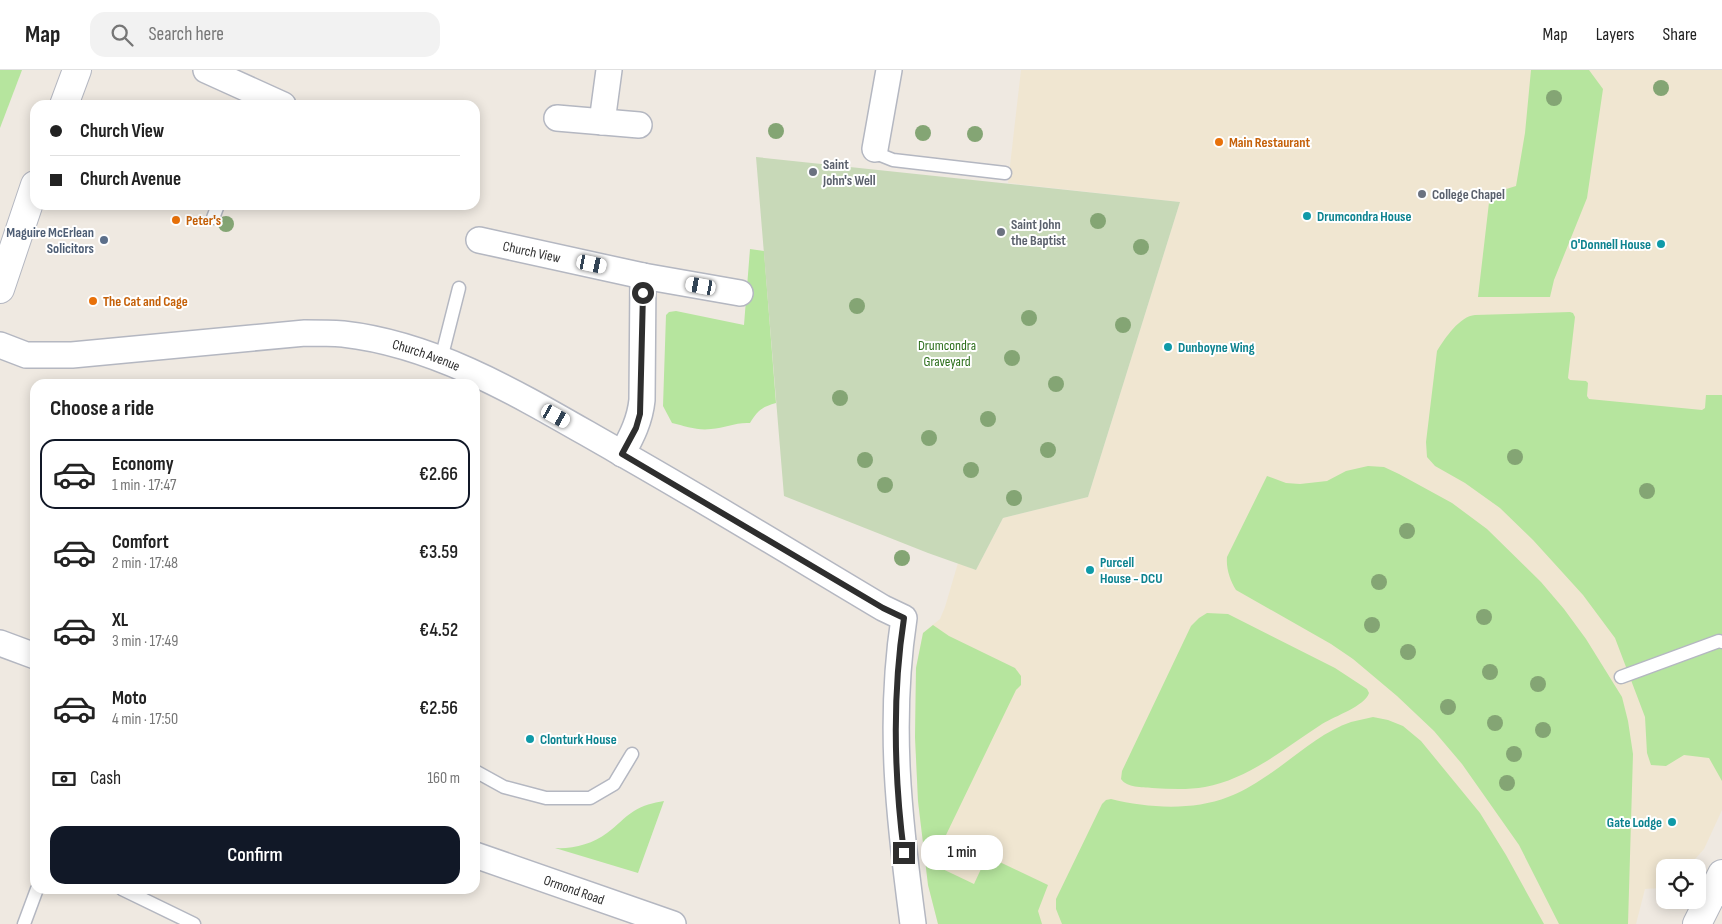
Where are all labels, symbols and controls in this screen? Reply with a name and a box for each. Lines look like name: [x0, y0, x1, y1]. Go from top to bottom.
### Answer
search box: [90, 12, 440, 57]
text: Map: [25, 20, 60, 49]
icon: search: [108, 21, 136, 49]
text: Search here: [148, 23, 224, 46]
text: Map: [1543, 24, 1568, 45]
text: Layers: [1596, 24, 1635, 45]
text: Share: [1663, 24, 1697, 45]
text: Church View: [80, 120, 164, 143]
place label: Main Restaurant: [1229, 134, 1311, 151]
marker: Main Restaurant: [1213, 136, 1225, 148]
place label: Saint John's Well: [822, 156, 876, 189]
marker: Saint John's Well: [807, 166, 819, 178]
text: Church Avenue: [80, 168, 181, 191]
place label: College Chapel: [1432, 186, 1505, 203]
marker: College Chapel: [1416, 188, 1428, 200]
place label: Drumcondra House: [1317, 208, 1411, 225]
marker: Drumcondra House: [1301, 210, 1313, 222]
place label: Peter's: [186, 212, 221, 229]
marker: Peter's: [170, 214, 182, 226]
place label: Saint John the Baptist: [1011, 216, 1066, 249]
place label: Maguire McErlean Solicitors: [6, 224, 94, 257]
marker: Saint John the Baptist: [995, 226, 1007, 238]
marker: Maguire McErlean Solicitors: [98, 234, 110, 246]
place label: O'Donnell House: [1571, 236, 1651, 253]
street label: Church View: [501, 237, 562, 266]
marker: O'Donnell House: [1655, 238, 1667, 250]
car: [575, 254, 608, 274]
car: [684, 276, 717, 296]
route start: [632, 282, 654, 304]
place label: The Cat and Cage: [103, 293, 188, 310]
marker: The Cat and Cage: [87, 295, 99, 307]
street label: Church Avenue: [391, 335, 463, 374]
park label: Drumcondra Graveyard: [918, 337, 976, 370]
place label: Dunboyne Wing: [1178, 339, 1255, 356]
marker: Dunboyne Wing: [1162, 341, 1174, 353]
text: Choose a ride: [50, 395, 154, 422]
car: [539, 402, 572, 430]
icon: car: [52, 452, 97, 497]
text: Economy: [112, 453, 174, 476]
text: €2.66: [419, 463, 458, 486]
text: 1 min · 17:47: [112, 476, 176, 495]
icon: car: [52, 530, 97, 575]
text: Comfort: [112, 531, 169, 554]
text: €3.59: [419, 541, 458, 564]
text: 2 min · 17:48: [112, 554, 178, 573]
place label: Purcell House - DCU: [1100, 554, 1163, 587]
marker: Purcell House - DCU: [1084, 564, 1096, 576]
icon: car: [52, 608, 97, 653]
text: XL: [112, 609, 128, 632]
text: €4.52: [419, 619, 458, 642]
text: 3 min · 17:49: [112, 632, 178, 651]
icon: car: [52, 686, 97, 731]
text: Moto: [112, 687, 147, 710]
text: €2.56: [419, 697, 458, 720]
text: 4 min · 17:50: [112, 710, 178, 729]
place label: Clonturk House: [540, 731, 617, 748]
marker: Clonturk House: [524, 733, 536, 745]
icon: cash: [50, 765, 78, 793]
text: Cash: [90, 767, 121, 790]
text: 160 m: [427, 769, 460, 788]
place label: Gate Lodge: [1607, 814, 1662, 831]
marker: Gate Lodge: [1666, 816, 1678, 828]
button: Confirm: [50, 826, 460, 884]
callout: 1 min: [922, 836, 1004, 870]
route end: [893, 842, 915, 864]
text: 1 min: [947, 843, 977, 862]
map controls: [1656, 859, 1706, 909]
button: locate: [1656, 859, 1706, 909]
street label: Ormond Road: [542, 871, 607, 908]

